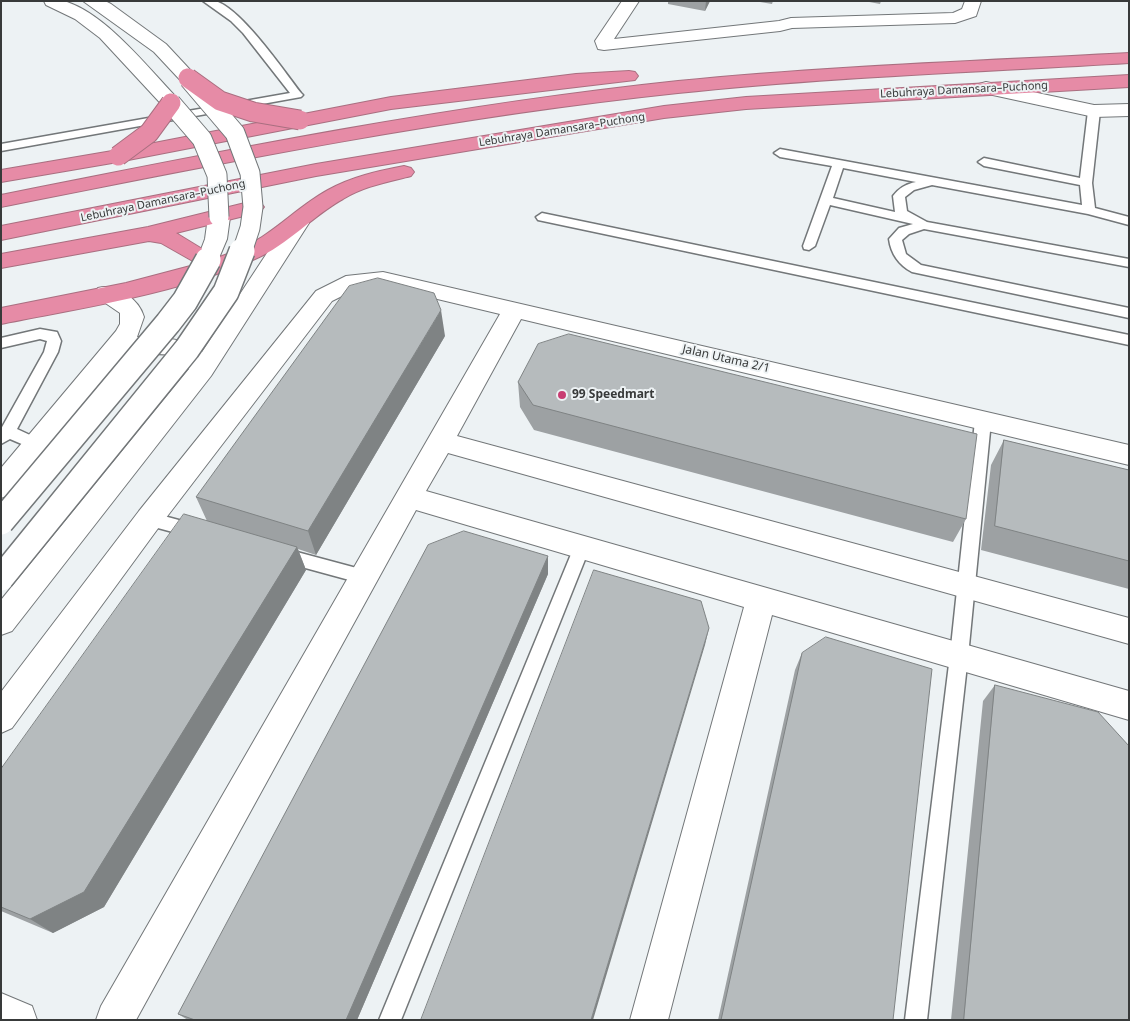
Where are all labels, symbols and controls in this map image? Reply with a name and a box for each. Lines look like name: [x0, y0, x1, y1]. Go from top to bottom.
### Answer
street label: Lebuhraya Damansara–Puchong: [880, 79, 1048, 101]
street label: Lebuhraya Damansara–Puchong: [478, 110, 646, 150]
street label: Lebuhraya Damansara–Puchong: [79, 177, 247, 225]
street label: Jalan Utama 2/1: [681, 342, 771, 376]
place label: 99 Speedmart: [572, 388, 654, 402]
marker: 99 Speedmart: [556, 389, 568, 401]

